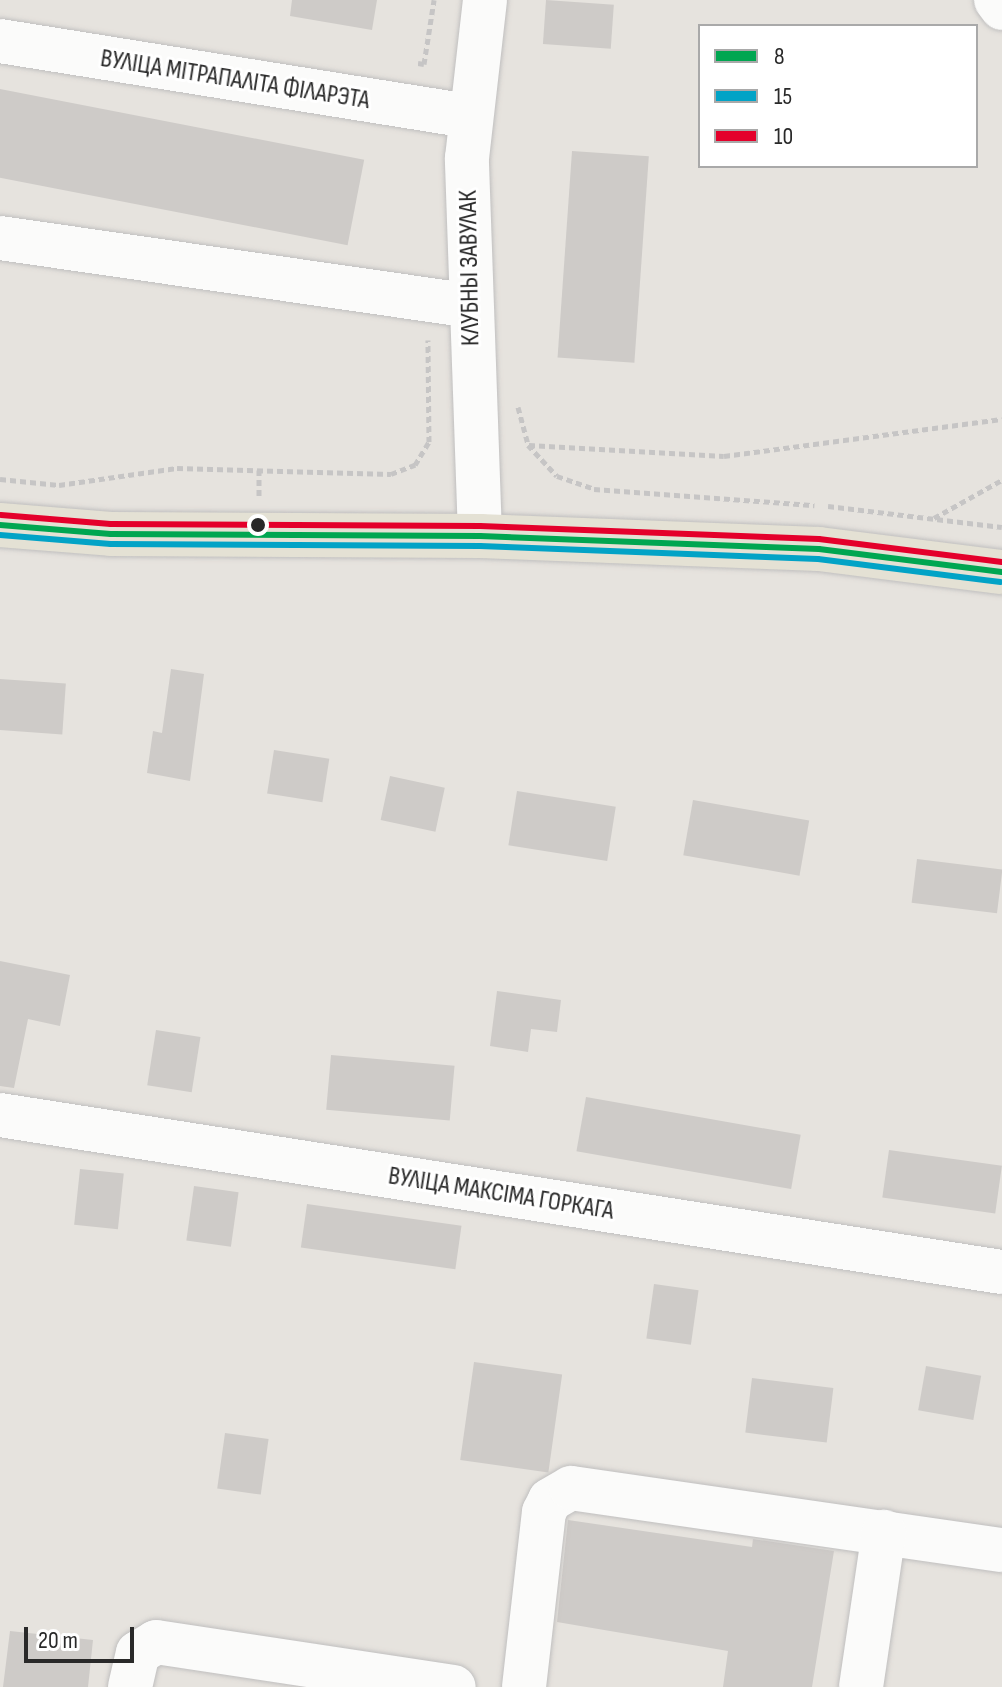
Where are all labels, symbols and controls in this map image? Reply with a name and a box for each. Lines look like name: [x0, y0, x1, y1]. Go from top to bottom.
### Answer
legend: [698, 24, 978, 168]
text: 8: [774, 42, 785, 71]
street label: ВУЛІЦА МІТРАПАЛІТА ФІЛАРЭТА: [98, 43, 372, 117]
text: 15: [774, 82, 792, 111]
text: 10: [774, 122, 793, 151]
street label: КЛУБНЫ ЗАВУЛАК: [453, 190, 487, 346]
unlabelled marker: [250, 517, 266, 533]
street label: ВУЛІЦА МАКСІМА ГОРКАГА: [386, 1161, 616, 1227]
scale bar: [28, 1611, 138, 1661]
text: 20 m: [38, 1626, 78, 1655]

